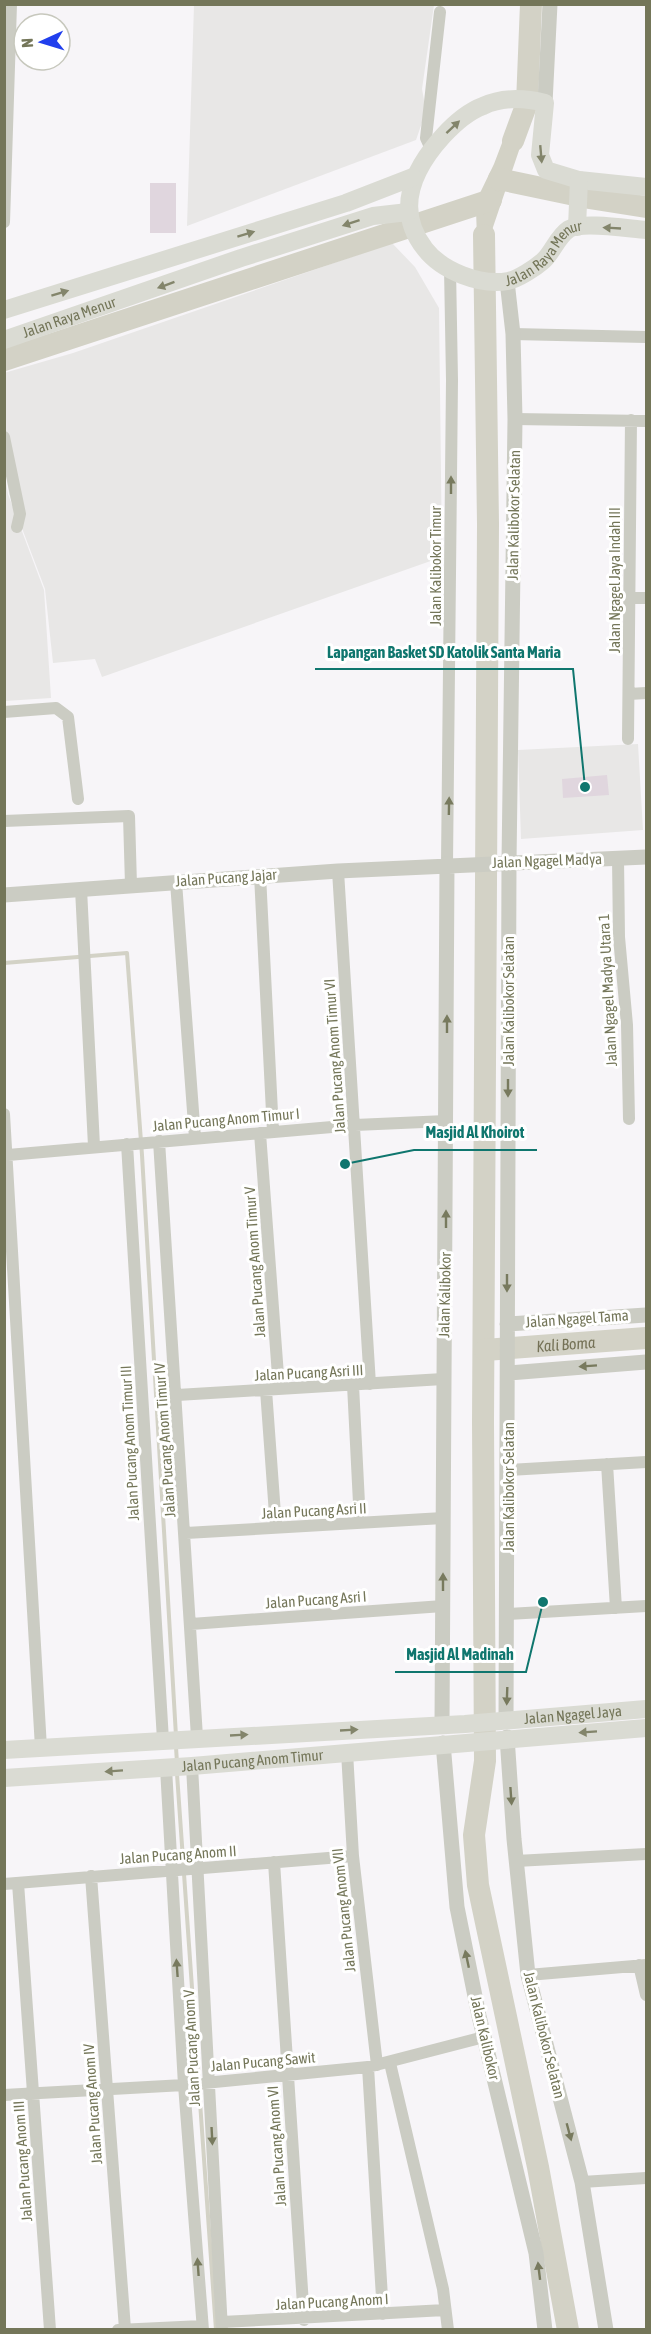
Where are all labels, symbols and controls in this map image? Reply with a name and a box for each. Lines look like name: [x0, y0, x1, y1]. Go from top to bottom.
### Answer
north arrow: [12, 12, 72, 72]
text: N: [18, 38, 36, 48]
one-way arrow: [445, 121, 460, 134]
one-way arrow: [536, 145, 546, 164]
street label: Jalan Raya Menur: [504, 217, 583, 289]
one-way arrow: [342, 218, 360, 228]
one-way arrow: [602, 223, 621, 232]
one-way arrow: [237, 229, 255, 238]
one-way arrow: [157, 280, 175, 290]
one-way arrow: [52, 288, 70, 297]
street label: Jalan Raya Menur: [20, 293, 118, 341]
street label: Jalan Kalibokor Selatan: [504, 450, 523, 580]
one-way arrow: [446, 475, 456, 494]
street label: Jalan Kalibokor Timur: [427, 506, 444, 626]
street label: Jalan Ngagel Jaya Indah III: [606, 507, 623, 653]
callout: Lapangan Basket SD Katolik Santa Maria: [315, 635, 573, 669]
text: Lapangan Basket SD Katolik Santa Maria: [327, 643, 561, 661]
one-way arrow: [444, 796, 453, 815]
street label: Jalan Ngagel Madya: [492, 850, 602, 871]
street label: Jalan Pucang Jajar: [175, 865, 278, 890]
street label: Jalan Ngagel Madya Utara 1: [595, 913, 620, 1067]
street label: Jalan Kalibokor Selatan: [500, 936, 517, 1066]
street label: Jalan Pucang Anom Timur VI: [321, 978, 348, 1134]
one-way arrow: [442, 1015, 452, 1034]
one-way arrow: [503, 1079, 513, 1098]
street label: Jalan Pucang Anom Timur I: [152, 1105, 300, 1134]
callout: Masjid Al Khoirot: [414, 1116, 537, 1150]
text: Masjid Al Khoirot: [426, 1123, 525, 1141]
street label: Jalan Pucang Anom Timur V: [241, 1185, 268, 1338]
one-way arrow: [441, 1210, 451, 1229]
street label: Jalan Kalibokor: [435, 1252, 454, 1338]
one-way arrow: [503, 1274, 512, 1293]
street label: Jalan Ngagel Tama: [525, 1306, 629, 1331]
water label: Kali Boma: [536, 1333, 597, 1355]
street label: Jalan Pucang Asri III: [254, 1361, 364, 1384]
street label: Jalan Pucang Anom Timur IV: [151, 1362, 178, 1518]
one-way arrow: [579, 1362, 598, 1371]
street label: Jalan Pucang Anom Timur III: [117, 1365, 142, 1521]
street label: Jalan Kalibokor Selatan: [500, 1422, 517, 1552]
street label: Jalan Pucang Asri II: [261, 1499, 367, 1522]
one-way arrow: [438, 1573, 448, 1592]
street label: Jalan Pucang Asri I: [265, 1587, 367, 1612]
callout: Masjid Al Madinah: [395, 1638, 526, 1672]
text: Masjid Al Madinah: [406, 1645, 514, 1663]
one-way arrow: [502, 1686, 512, 1705]
street label: Jalan Ngagel Jaya: [523, 1702, 622, 1727]
one-way arrow: [340, 1725, 359, 1734]
one-way arrow: [579, 1727, 598, 1736]
one-way arrow: [229, 1731, 248, 1740]
street label: Jalan Pucang Anom Timur: [181, 1746, 324, 1775]
one-way arrow: [104, 1766, 123, 1776]
one-way arrow: [506, 1786, 516, 1805]
street label: Jalan Pucang Anom II: [119, 1842, 237, 1867]
street label: Jalan Pucang Anom VII: [329, 1847, 358, 1973]
one-way arrow: [462, 1949, 471, 1968]
one-way arrow: [172, 1959, 182, 1978]
street label: Jalan Kalibokor Selatan: [520, 1970, 568, 2100]
street label: Jalan Pucang Anom V: [180, 1989, 203, 2107]
street label: Jalan Kalibokor: [468, 1994, 504, 2082]
street label: Jalan Pucang Anom IV: [80, 2043, 105, 2165]
street label: Jalan Pucang Sawit: [210, 2048, 316, 2075]
street label: Jalan Pucang Anom VI: [264, 2085, 289, 2207]
street label: Jalan Pucang Anom III: [10, 2100, 35, 2222]
one-way arrow: [564, 2122, 574, 2141]
one-way arrow: [207, 2127, 216, 2146]
one-way arrow: [193, 2258, 203, 2277]
one-way arrow: [534, 2262, 543, 2281]
street label: Jalan Pucang Anom I: [275, 2290, 389, 2313]

